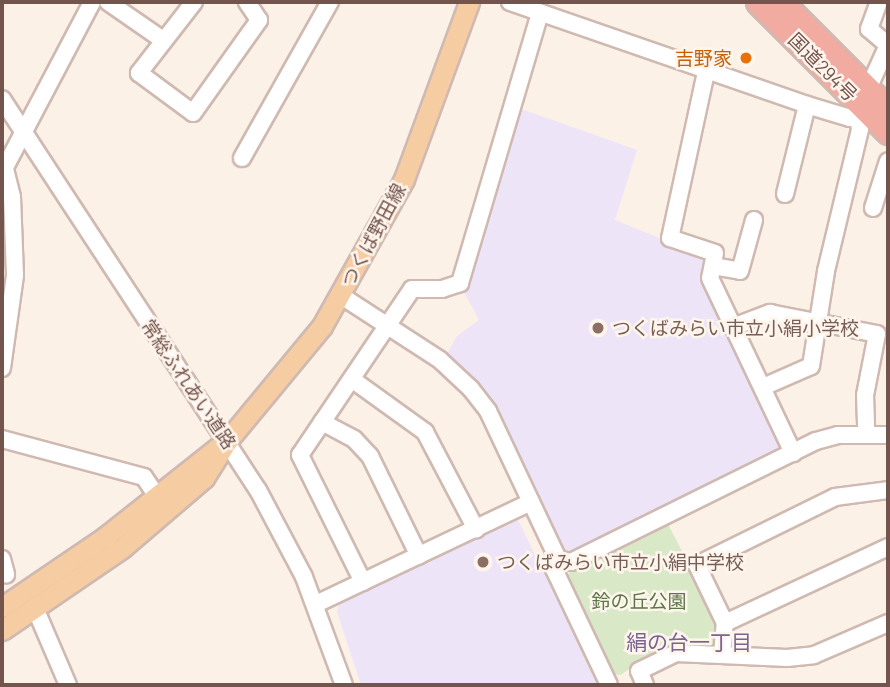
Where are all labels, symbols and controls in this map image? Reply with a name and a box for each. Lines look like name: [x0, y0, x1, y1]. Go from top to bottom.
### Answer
street label: 国道294号: [784, 28, 862, 106]
place label: 吉野家: [675, 47, 732, 69]
marker: 吉野家: [738, 50, 754, 66]
street label: つくば野田線: [336, 179, 410, 291]
street label: 常総ふれあい道路: [137, 315, 241, 453]
place label: つくばみらい市立小絹小学校: [612, 317, 859, 339]
marker: つくばみらい市立小絹小学校: [590, 320, 606, 336]
place label: つくばみらい市立小絹中学校: [497, 551, 744, 573]
marker: つくばみらい市立小絹中学校: [475, 554, 491, 570]
park label: 鈴の丘公園: [592, 590, 686, 612]
district label: 絹の台一丁目: [626, 629, 752, 655]

